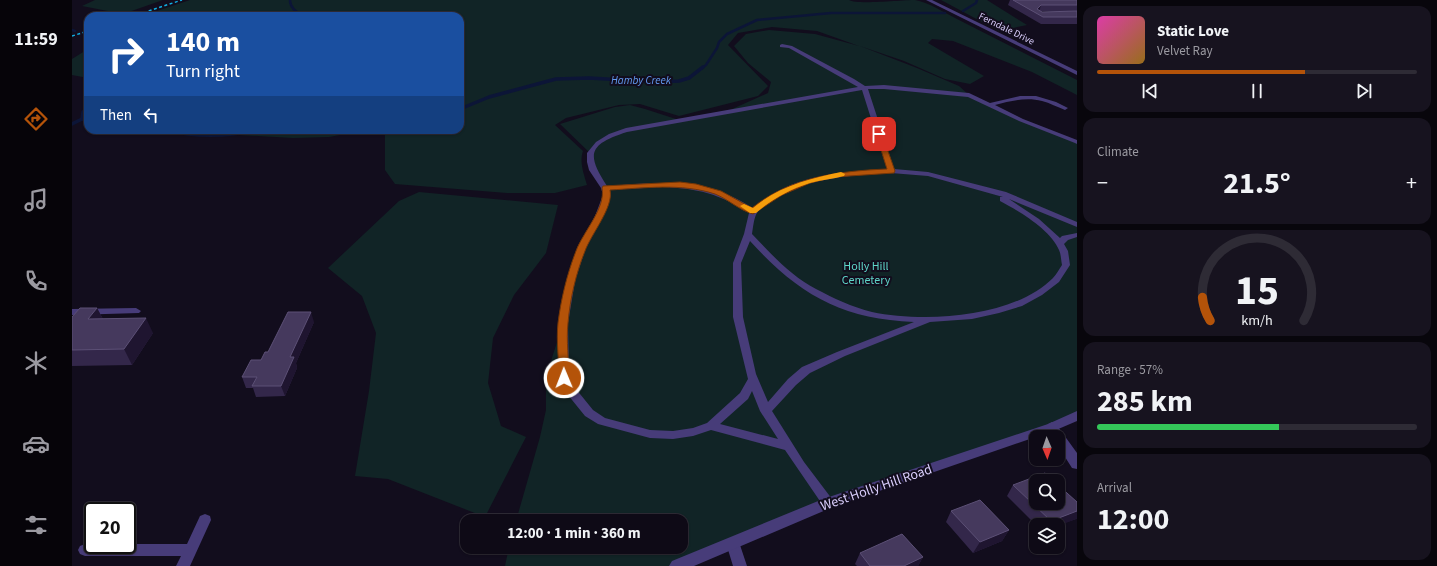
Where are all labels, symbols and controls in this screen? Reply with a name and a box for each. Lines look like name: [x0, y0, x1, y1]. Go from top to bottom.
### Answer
street label: Ferndale Drive: [976, 9, 1037, 48]
text: Static Love: [1157, 21, 1229, 42]
text: 140 m: [166, 22, 240, 62]
text: 11:59: [14, 27, 58, 52]
icon: right: [100, 28, 152, 80]
text: Velvet Ray: [1157, 42, 1213, 60]
text: Turn right: [166, 59, 240, 84]
water label: Hamby Creek: [611, 73, 672, 88]
icon: previous: [1139, 80, 1161, 102]
icon: pause: [1246, 80, 1268, 102]
icon: next: [1353, 80, 1375, 102]
icon: left: [140, 104, 162, 126]
icon: directions: [22, 105, 50, 133]
text: Then: [100, 105, 132, 126]
pin: [862, 117, 896, 151]
icon: arrive: [868, 123, 890, 145]
text: Climate: [1097, 143, 1139, 161]
text: 21.5°: [1223, 162, 1291, 205]
text: −: [1097, 167, 1108, 199]
text: +: [1406, 167, 1417, 199]
icon: music: [22, 186, 50, 214]
park label: Holly Hill Cemetery: [842, 258, 891, 289]
text: 15: [1235, 261, 1279, 321]
icon: phone: [22, 267, 50, 295]
text: km/h: [1241, 310, 1273, 331]
icon: climate: [22, 349, 50, 377]
position arrow: [543, 357, 585, 399]
text: Range · 57%: [1097, 361, 1163, 379]
text: 285 km: [1097, 380, 1193, 423]
icon: car: [22, 430, 50, 458]
north arrow: [1029, 430, 1065, 466]
map controls: [1029, 430, 1065, 554]
street label: West Holly Hill Road: [818, 459, 935, 516]
button: search: [1029, 474, 1065, 510]
text: Arrival: [1097, 479, 1132, 497]
text: 12:00: [1097, 498, 1169, 541]
speed limit sign: 20: [84, 502, 136, 554]
icon: filters: [22, 511, 50, 539]
button: layers: [1029, 518, 1065, 554]
text: 12:00 · 1 min · 360 m: [507, 523, 641, 544]

